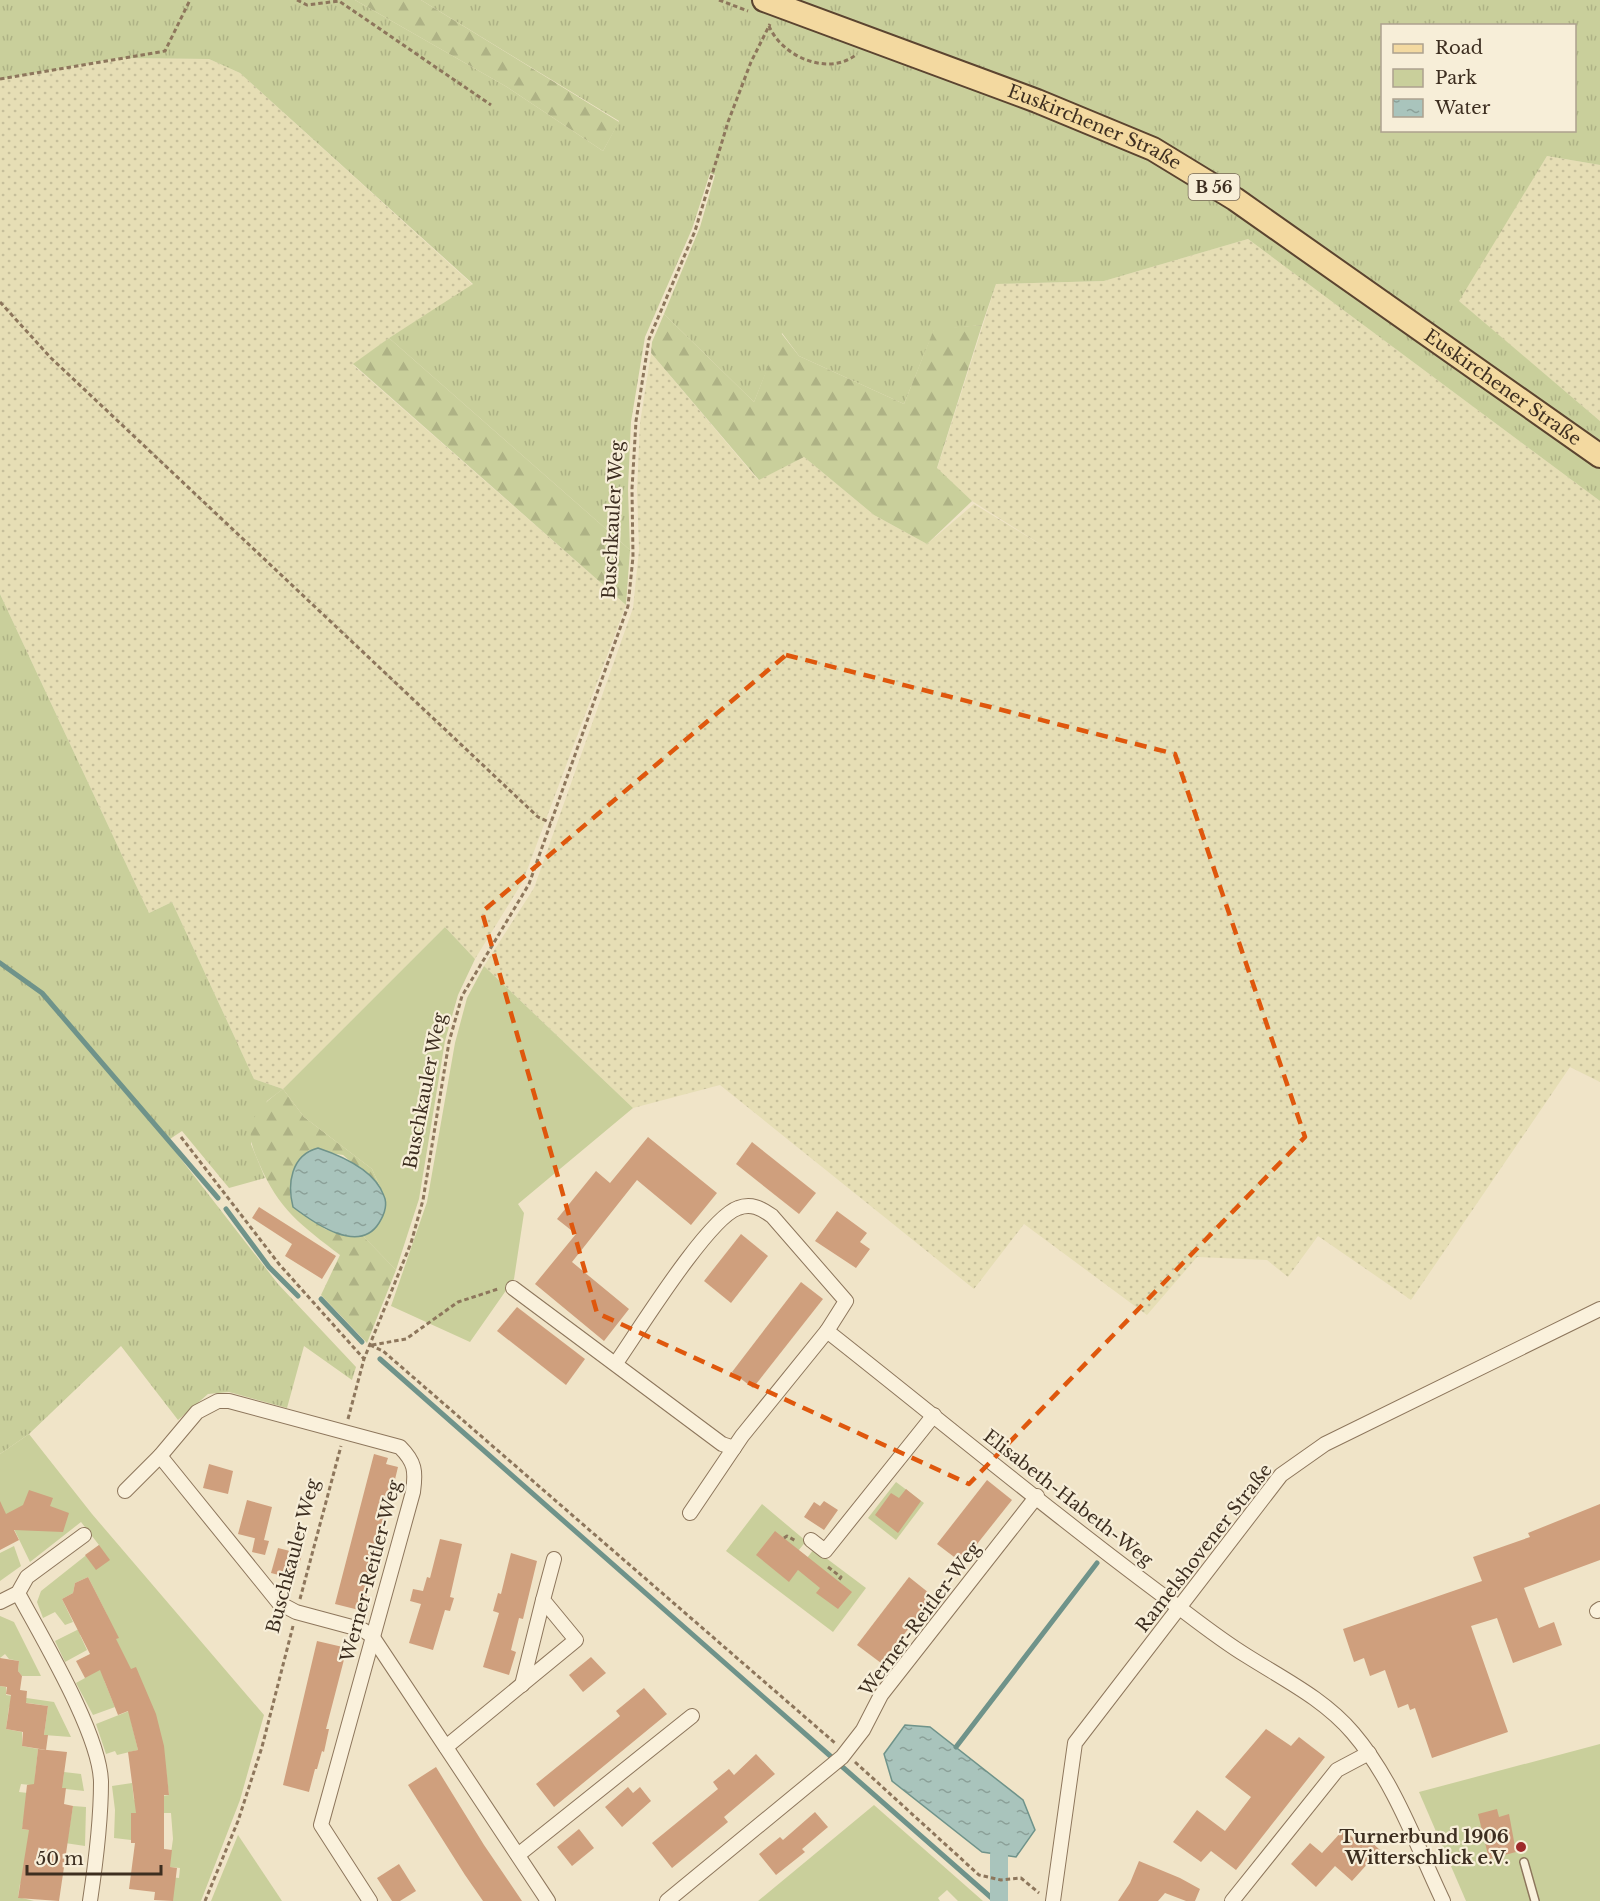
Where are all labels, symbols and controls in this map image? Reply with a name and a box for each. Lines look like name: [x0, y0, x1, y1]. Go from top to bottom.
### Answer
legend: [1381, 24, 1576, 132]
text: Road: [1435, 37, 1483, 59]
text: Park: [1435, 67, 1477, 89]
street label: Euskirchener Straße: [1005, 80, 1185, 174]
text: Water: [1434, 97, 1491, 119]
road number: B 56: [1188, 174, 1240, 200]
street label: Euskirchener Straße: [1420, 325, 1585, 450]
street label: Buschkauler Weg: [598, 440, 628, 600]
street label: Buschkauler Weg: [399, 1011, 451, 1171]
street label: Elisabeth-Habeth-Weg: [979, 1425, 1157, 1571]
street label: Ramelshovener Straße: [1131, 1459, 1277, 1637]
street label: Buschkauler Weg: [262, 1476, 324, 1636]
street label: Werner-Reitler-Weg: [336, 1477, 406, 1665]
street label: Werner-Reitler-Weg: [854, 1537, 985, 1701]
place label: Turnerbund 1906 Witterschlick e.V.: [1339, 1826, 1509, 1869]
scale bar: [27, 1838, 160, 1876]
marker: Turnerbund 1906 Witterschlick e.V.: [1514, 1840, 1528, 1854]
text: 50 m: [36, 1848, 84, 1870]

